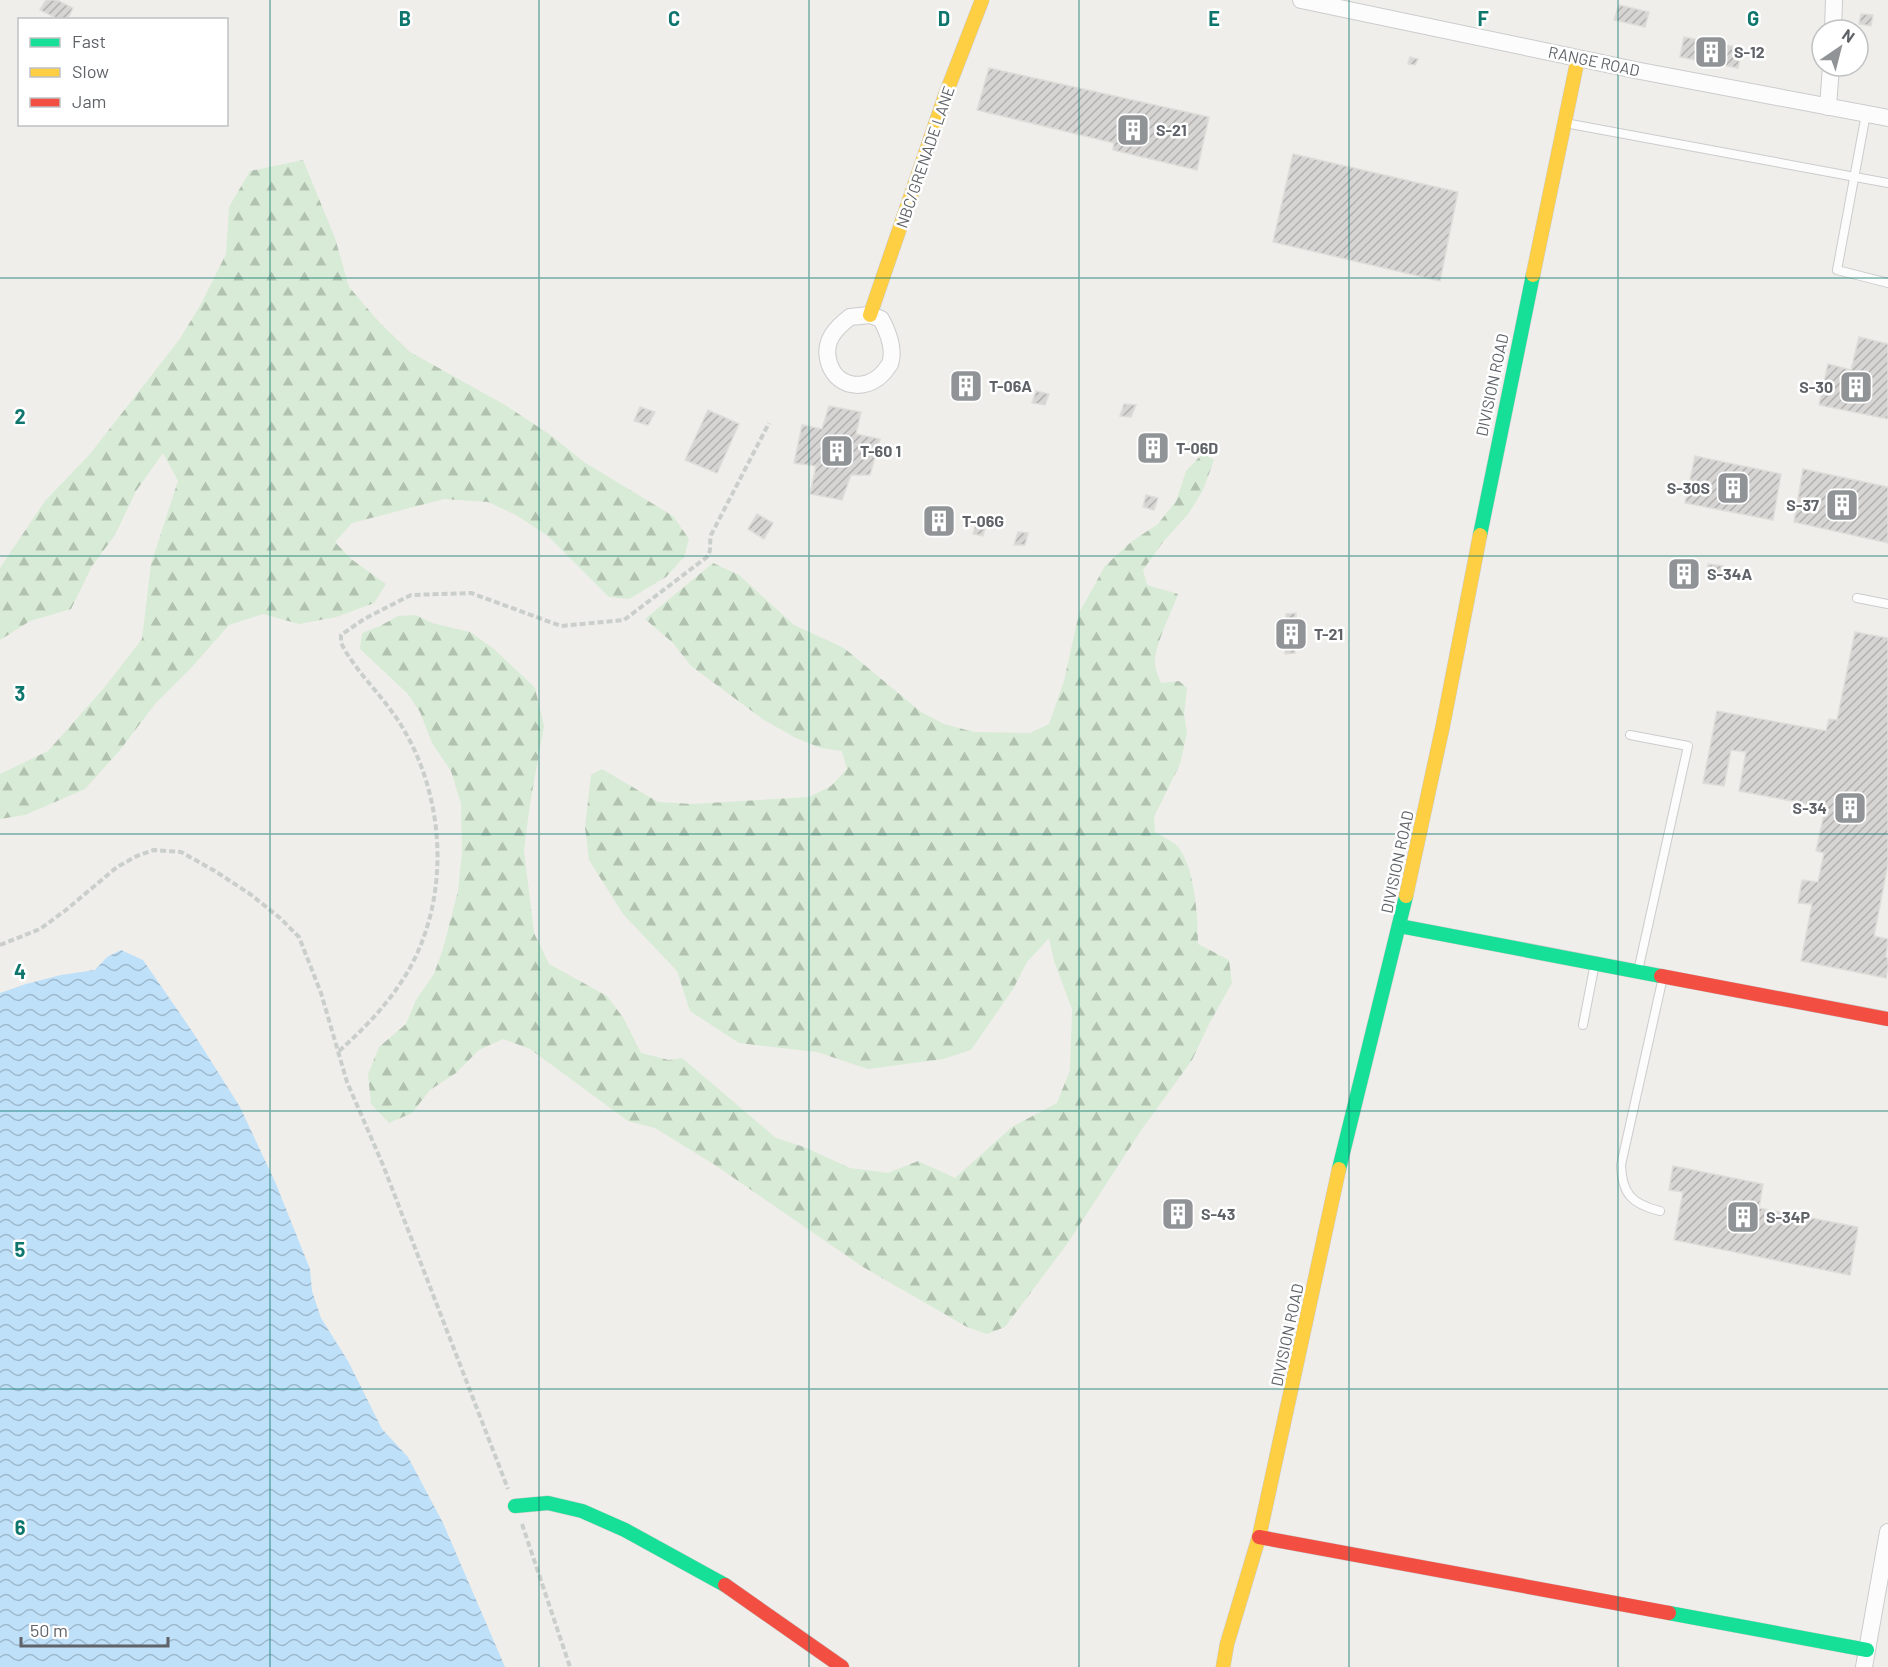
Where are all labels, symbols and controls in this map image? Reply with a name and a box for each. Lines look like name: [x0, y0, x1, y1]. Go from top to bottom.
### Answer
text: B: [399, 6, 411, 30]
text: C: [668, 6, 680, 30]
text: D: [938, 6, 950, 30]
text: E: [1208, 6, 1220, 30]
text: F: [1477, 6, 1489, 30]
text: G: [1747, 6, 1759, 30]
legend: [18, 18, 228, 126]
north arrow: [1810, 18, 1870, 78]
text: N: [1839, 24, 1859, 46]
text: Fast: [72, 30, 106, 52]
building icon: S-12: [1693, 34, 1729, 70]
street label: RANGE ROAD: [1547, 42, 1642, 79]
place label: S-12: [1734, 42, 1765, 61]
text: Slow: [72, 60, 109, 82]
street label: NBC/GRENADE LANE: [891, 83, 958, 230]
text: Jam: [72, 90, 106, 112]
building icon: S-21: [1115, 112, 1151, 148]
place label: S-21: [1156, 120, 1187, 139]
street label: DIVISION ROAD: [1471, 332, 1512, 438]
building icon: T-06A: [948, 368, 984, 404]
building icon: S-30: [1838, 369, 1874, 405]
place label: T-06A: [989, 376, 1032, 395]
place label: S-30: [1799, 377, 1833, 396]
text: 2: [14, 404, 26, 428]
building icon: T-06D: [1135, 430, 1171, 466]
building icon: T-60 1: [819, 433, 855, 469]
place label: T-06D: [1176, 438, 1218, 457]
place label: T-60 1: [860, 441, 901, 460]
building icon: S-30S: [1715, 470, 1751, 506]
place label: S-30S: [1667, 478, 1710, 497]
building icon: S-37: [1824, 487, 1860, 523]
place label: S-37: [1786, 495, 1819, 514]
building icon: T-06G: [921, 503, 957, 539]
place label: T-06G: [962, 511, 1004, 530]
building icon: S-34A: [1666, 556, 1702, 592]
place label: S-34A: [1707, 564, 1752, 583]
building icon: T-21: [1273, 616, 1309, 652]
place label: T-21: [1314, 624, 1343, 643]
text: 3: [15, 681, 25, 705]
building icon: S-34: [1832, 790, 1868, 826]
place label: S-34: [1793, 798, 1827, 817]
street label: DIVISION ROAD: [1376, 809, 1417, 915]
text: 4: [14, 959, 26, 983]
building icon: S-43: [1160, 1196, 1196, 1232]
building icon: S-34P: [1725, 1199, 1761, 1235]
place label: S-43: [1201, 1204, 1235, 1223]
place label: S-34P: [1766, 1207, 1810, 1226]
text: 5: [15, 1237, 26, 1261]
street label: DIVISION ROAD: [1266, 1282, 1307, 1388]
text: 6: [15, 1515, 26, 1539]
scale bar: [21, 1610, 168, 1648]
text: 50 m: [30, 1619, 68, 1641]

